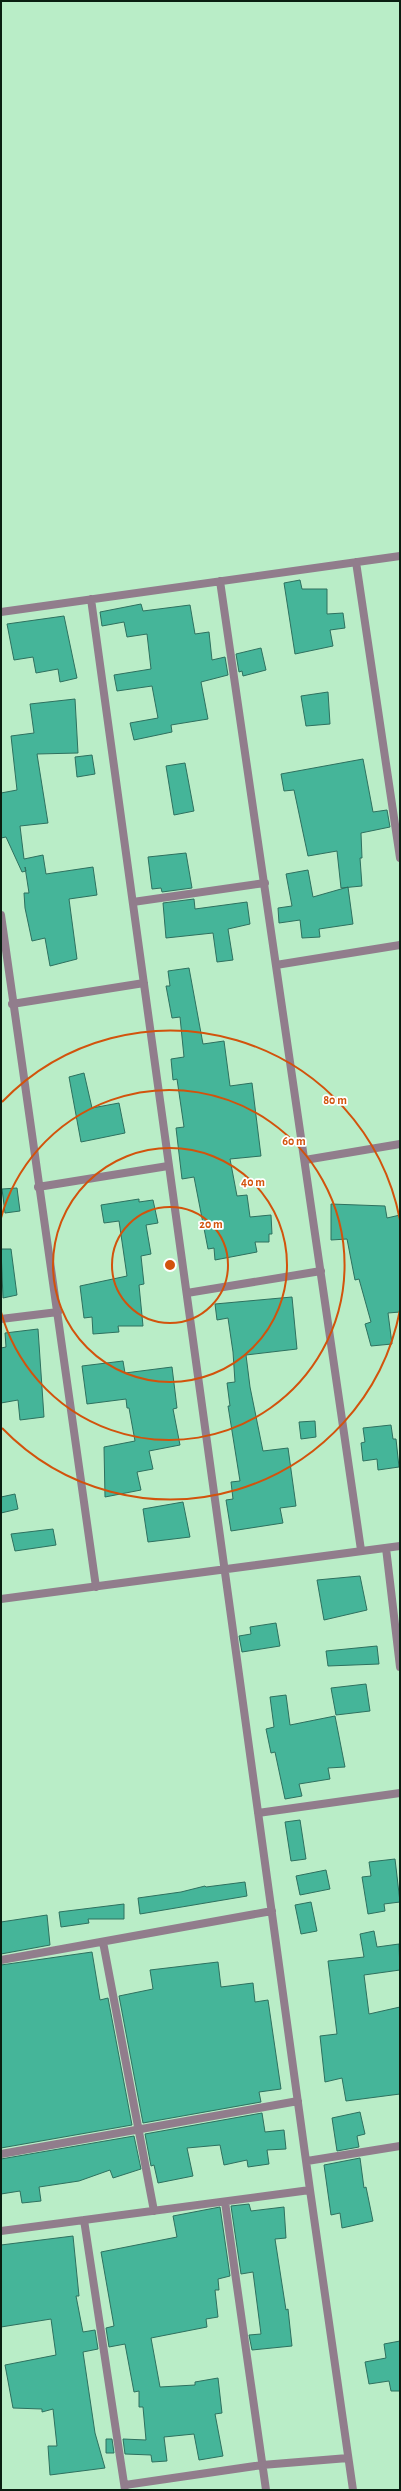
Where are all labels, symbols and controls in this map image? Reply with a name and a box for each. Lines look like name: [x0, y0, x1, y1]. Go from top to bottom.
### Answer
text: 80 m: [323, 1094, 347, 1106]
text: 60 m: [282, 1135, 306, 1147]
text: 40 m: [241, 1176, 265, 1188]
text: 20 m: [199, 1218, 223, 1230]
centre of rings: [163, 1258, 177, 1272]

